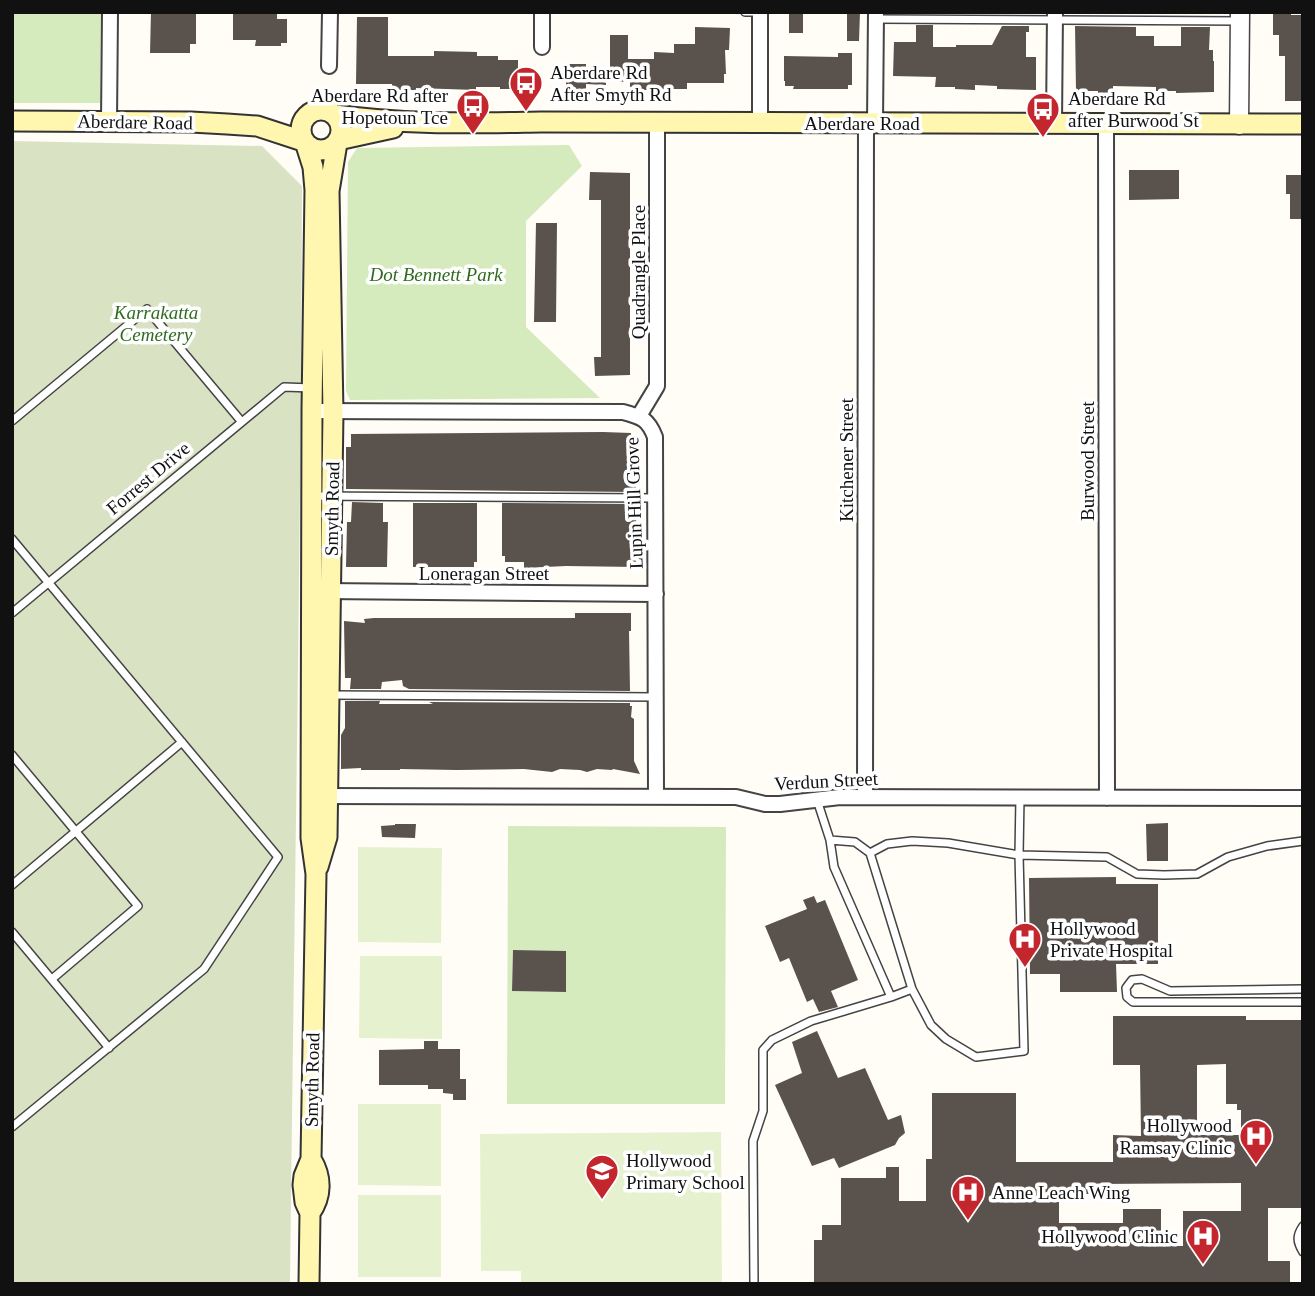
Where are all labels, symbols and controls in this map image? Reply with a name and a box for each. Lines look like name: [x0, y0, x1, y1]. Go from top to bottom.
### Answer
place label: Aberdare Rd After Smyth Rd: [550, 62, 672, 105]
bus stop icon: Aberdare Rd After Smyth Rd: [507, 64, 545, 113]
place label: Aberdare Rd after Hopetoun Tce: [311, 85, 449, 128]
bus stop icon: Aberdare Rd after Hopetoun Tce: [454, 87, 492, 136]
place label: Aberdare Rd after Burwood St: [1068, 88, 1200, 131]
bus stop icon: Aberdare Rd after Burwood St: [1024, 90, 1062, 139]
street label: Aberdare Road: [77, 110, 193, 134]
street label: Aberdare Road: [804, 113, 920, 134]
street label: Quadrangle Place: [628, 205, 649, 339]
park label: Dot Bennett Park: [369, 264, 503, 285]
park label: Karrakatta Cemetery: [113, 302, 198, 345]
street label: Kitchener Street: [836, 397, 857, 522]
street label: Burwood Street: [1077, 400, 1098, 521]
street label: Forrest Drive: [102, 437, 194, 519]
street label: Lupin Hill Grove: [621, 437, 647, 569]
street label: Smyth Road: [321, 461, 343, 556]
street label: Loneragan Street: [419, 563, 550, 584]
street label: Verdun Street: [774, 768, 879, 794]
place label: Hollywood Private Hospital: [1050, 918, 1173, 961]
hospital icon: Hollywood Private Hospital: [1006, 920, 1044, 969]
street label: Smyth Road: [301, 1032, 323, 1127]
place label: Hollywood Ramsay Clinic: [1120, 1115, 1233, 1158]
hospital icon: Hollywood Ramsay Clinic: [1237, 1117, 1275, 1166]
place label: Hollywood Primary School: [626, 1150, 745, 1193]
school or university icon: Hollywood Primary School: [583, 1152, 621, 1201]
hospital icon: Anne Leach Wing: [949, 1173, 987, 1222]
place label: Anne Leach Wing: [992, 1182, 1131, 1203]
hospital icon: Hollywood Clinic: [1184, 1217, 1222, 1266]
place label: Hollywood Clinic: [1041, 1226, 1178, 1247]

